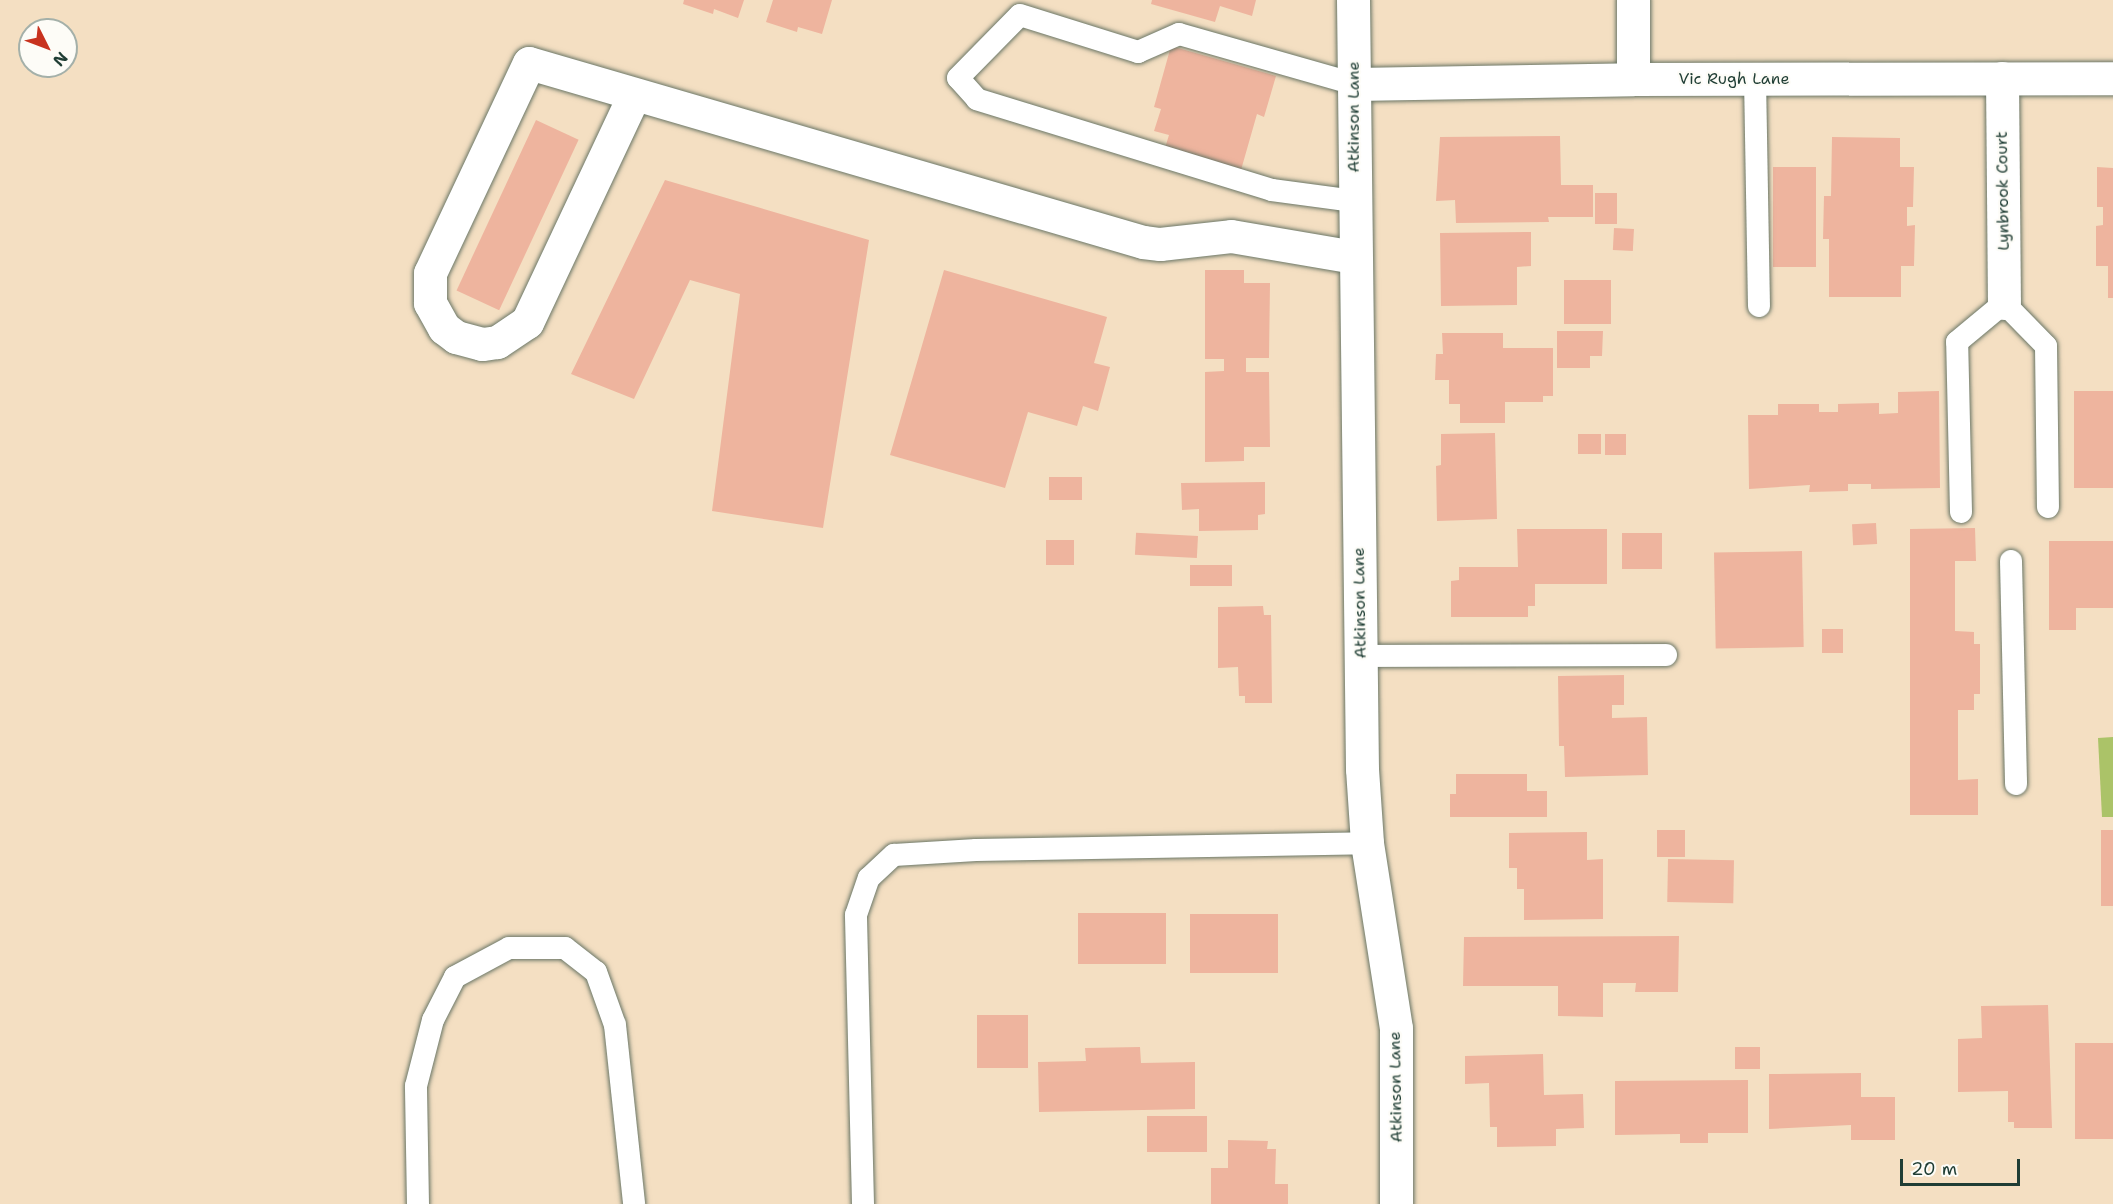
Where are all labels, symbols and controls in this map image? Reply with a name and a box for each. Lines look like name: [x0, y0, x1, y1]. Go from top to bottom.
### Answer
north arrow: [18, 18, 78, 78]
text: N: [48, 47, 72, 71]
street label: Atkinson Lane: [1344, 61, 1364, 173]
street label: Vic Rugh Lane: [1678, 69, 1790, 89]
street label: Lynbrook Court: [1992, 131, 2014, 251]
street label: Atkinson Lane: [1349, 547, 1371, 659]
street label: Atkinson Lane: [1385, 1031, 1407, 1143]
scale bar: [1903, 1147, 2023, 1185]
text: 20 m: [1911, 1157, 1957, 1181]

